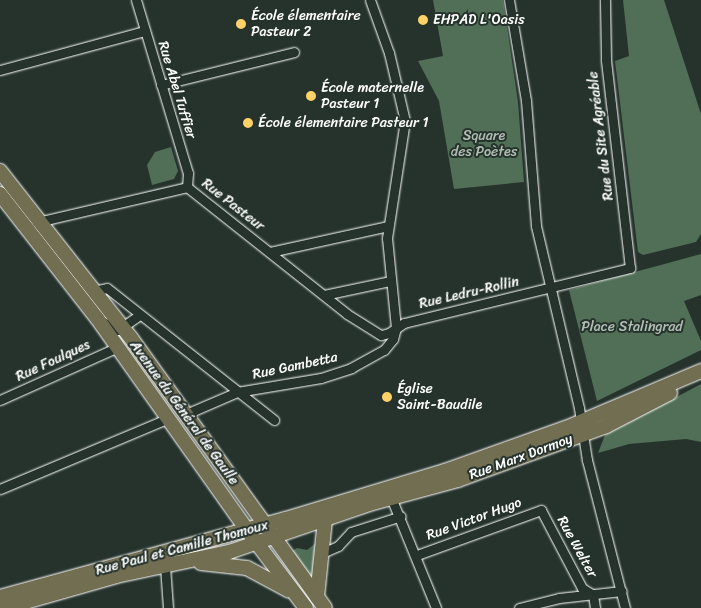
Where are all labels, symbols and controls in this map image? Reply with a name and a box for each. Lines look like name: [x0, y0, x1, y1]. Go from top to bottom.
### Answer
place label: École élementaire Pasteur 2: [251, 8, 362, 40]
place label: EHPAD L'Oasis: [433, 12, 525, 28]
marker: EHPAD L'Oasis: [417, 14, 429, 26]
marker: École élementaire Pasteur 2: [235, 18, 247, 30]
street label: Rue Abel Tuffier: [154, 39, 200, 141]
street label: Rue du Site Agréable: [585, 71, 617, 201]
place label: École maternelle Pasteur 1: [321, 80, 424, 112]
marker: École maternelle Pasteur 1: [305, 90, 317, 102]
place label: École élementaire Pasteur 1: [258, 115, 430, 131]
marker: École élementaire Pasteur 1: [242, 117, 254, 129]
park label: Square des Poètes: [450, 128, 518, 160]
street label: Rue Pasteur: [198, 175, 268, 235]
street label: Rue Ledru-Rollin: [417, 273, 521, 313]
park label: Place Stalingrad: [581, 319, 683, 335]
street label: Rue Foulques: [13, 336, 93, 386]
street label: Avenue du Général de Gaulle: [126, 338, 242, 488]
street label: Rue Gambetta: [251, 349, 339, 383]
place label: Église Saint-Baudile: [397, 381, 482, 414]
marker: Église Saint-Baudile: [381, 391, 393, 403]
street label: Rue Marx Dormoy: [467, 431, 575, 483]
street label: Rue Victor Hugo: [424, 494, 524, 544]
street label: Rue Welter: [553, 513, 601, 581]
street label: Rue Paul et Camille Thomoux: [94, 517, 270, 579]

